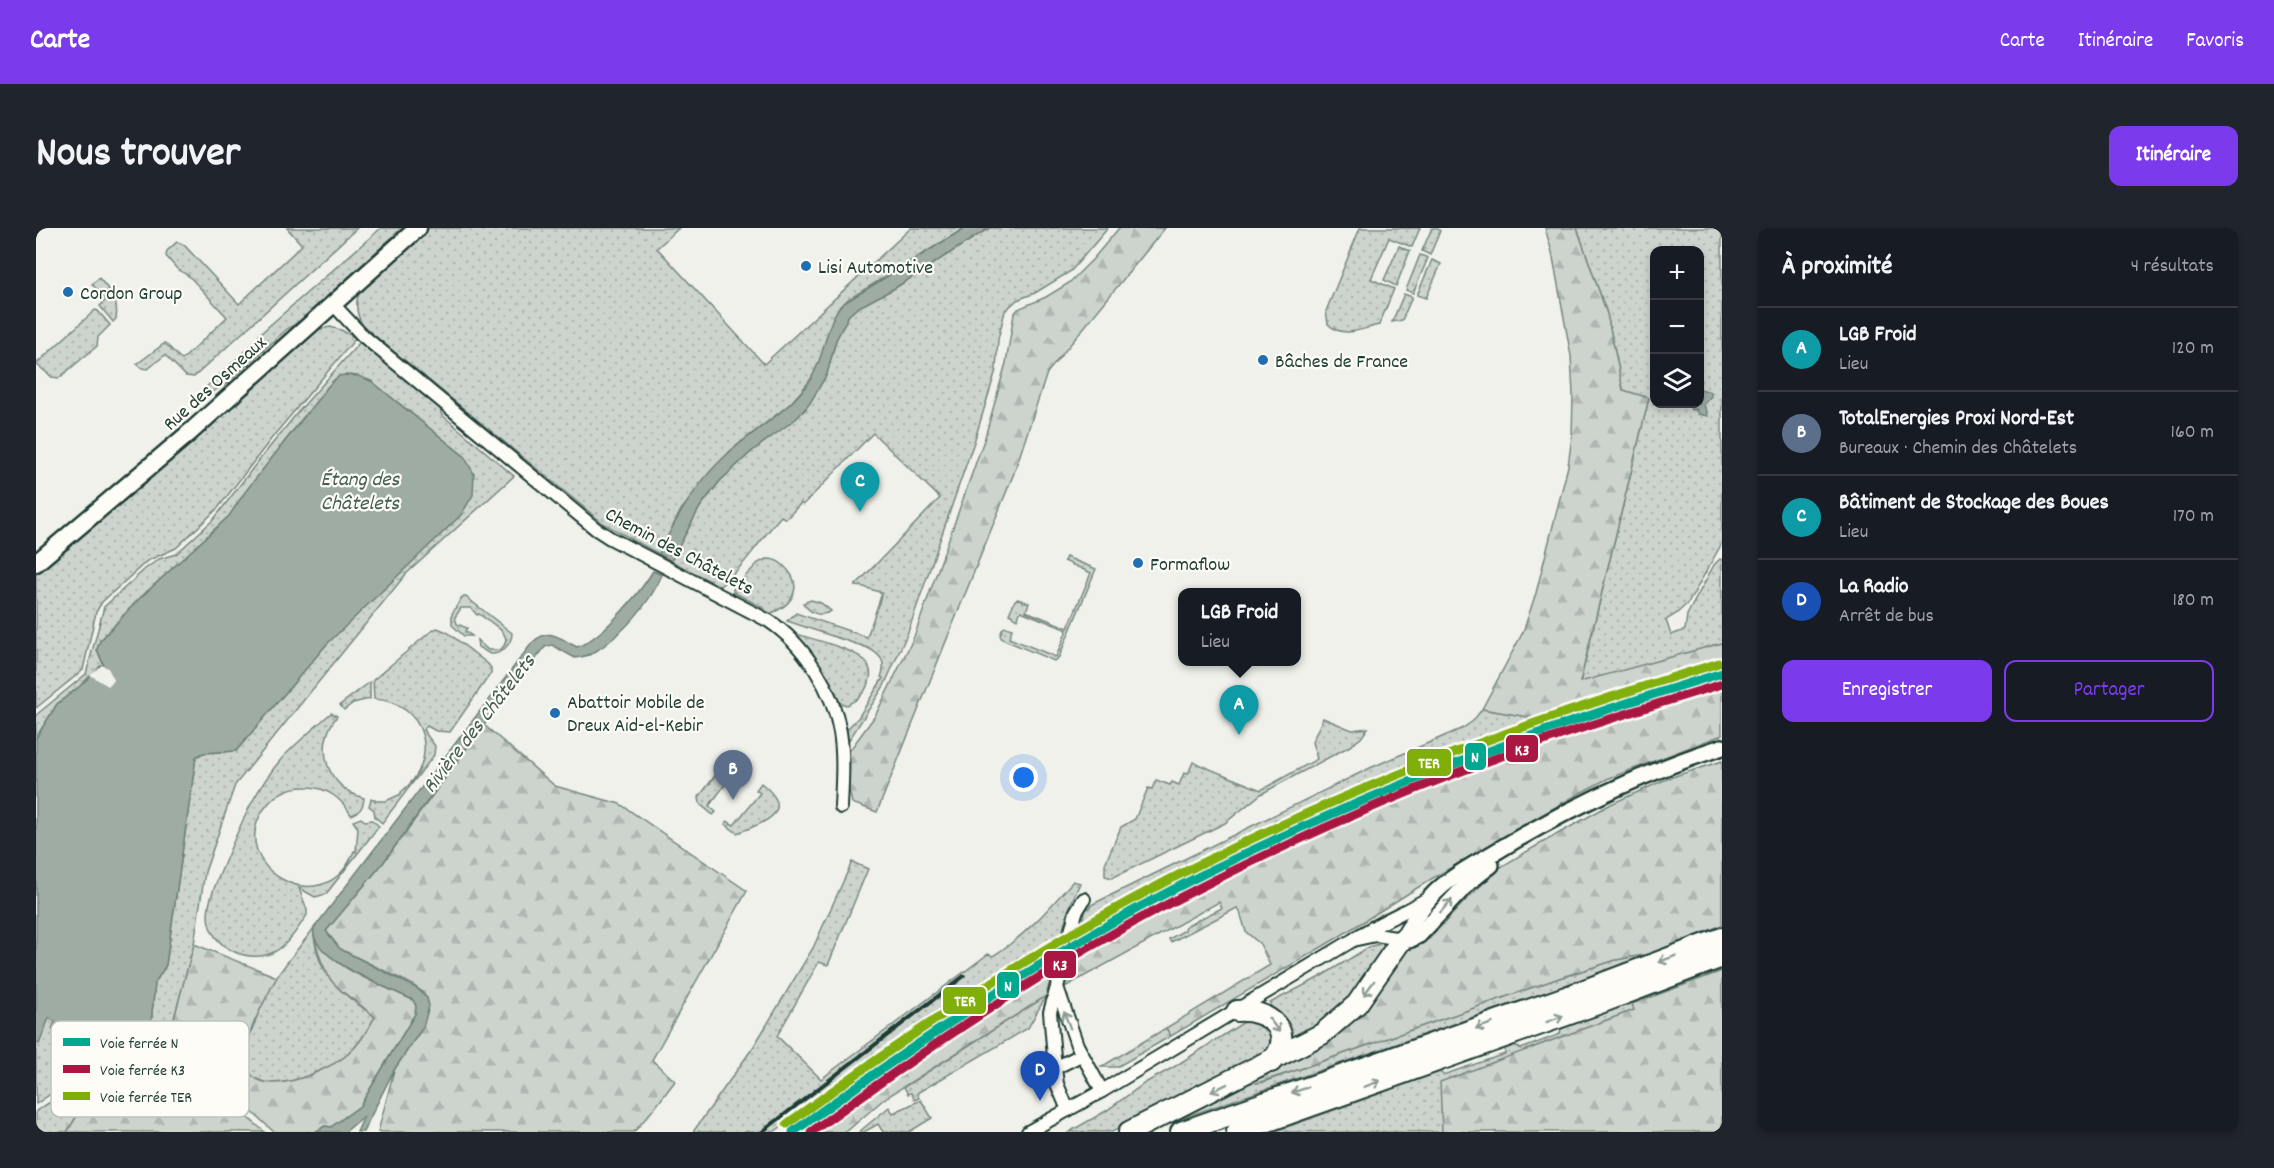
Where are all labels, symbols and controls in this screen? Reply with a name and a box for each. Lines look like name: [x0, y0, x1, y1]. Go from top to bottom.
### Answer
text: Carte: [30, 22, 90, 62]
text: Carte: [2000, 27, 2045, 57]
text: Itinéraire: [2078, 27, 2153, 57]
text: Favoris: [2186, 27, 2244, 57]
text: Nous trouver: [36, 126, 240, 186]
button: Itinéraire: [2109, 126, 2238, 186]
map controls: [1650, 246, 1704, 408]
button: +: [1650, 246, 1704, 300]
text: À proximité: [1782, 249, 1892, 286]
text: 4 résultats: [2131, 253, 2214, 281]
place label: Lisi Automotive: [818, 255, 933, 283]
marker: Lisi Automotive: [799, 259, 813, 273]
place label: Cordon Group: [80, 281, 183, 309]
marker: Cordon Group: [61, 285, 75, 299]
button: −: [1650, 300, 1704, 354]
text: LGB Froid: [1839, 320, 1917, 351]
street label: Rue des Osmeaux: [158, 330, 274, 438]
text: A: [1796, 335, 1807, 363]
text: 120 m: [2172, 335, 2214, 363]
place label: Bâches de France: [1275, 349, 1408, 377]
text: Lieu: [1839, 351, 1868, 379]
marker: Bâches de France: [1256, 353, 1270, 367]
button: layers: [1650, 354, 1704, 408]
text: TotalEnergies Proxi Nord-Est: [1839, 404, 2074, 435]
text: B: [1797, 419, 1806, 447]
text: 160 m: [2171, 419, 2214, 447]
text: Bureaux · Chemin des Châtelets: [1839, 435, 2077, 463]
pin: C: [840, 462, 880, 512]
water label: Étang des Châtelets: [321, 466, 401, 520]
text: Bâtiment de Stockage des Boues: [1839, 488, 2109, 519]
street label: Chemin des Châtelets: [599, 502, 758, 604]
text: C: [1797, 503, 1806, 531]
text: 170 m: [2173, 503, 2214, 531]
text: Lieu: [1839, 519, 1868, 547]
place label: Formaflow: [1150, 552, 1230, 580]
marker: Formaflow: [1131, 556, 1145, 570]
text: La Radio: [1839, 572, 1909, 603]
text: D: [1796, 587, 1807, 615]
text: 180 m: [2172, 587, 2214, 615]
popup: [1178, 588, 1301, 666]
text: LGB Froid: [1201, 598, 1278, 629]
text: Arrêt de bus: [1839, 603, 1934, 631]
text: Lieu: [1201, 629, 1230, 657]
water label: Rivière des Châtelets: [417, 648, 545, 801]
button: Enregistrer: [1782, 660, 1992, 722]
button: Partager: [2004, 660, 2214, 722]
pin: A: [1220, 686, 1258, 735]
place label: Abattoir Mobile de Dreux Aid-el-Kebir: [567, 690, 705, 741]
marker: Abattoir Mobile de Dreux Aid-el-Kebir: [548, 706, 562, 720]
line badge: K3: [1505, 734, 1539, 763]
text: K3: [1515, 740, 1529, 763]
line badge: N: [1464, 742, 1487, 771]
text: N: [1471, 747, 1479, 770]
line badge: TER: [1406, 748, 1452, 777]
pin: B: [714, 750, 752, 800]
text: TER: [1418, 753, 1440, 776]
your location: [1009, 763, 1038, 792]
one-way arrow: [1439, 899, 1453, 914]
line badge: K3: [1043, 950, 1077, 979]
one-way arrow: [1659, 954, 1677, 965]
text: K3: [1053, 955, 1067, 978]
line badge: N: [996, 971, 1020, 999]
text: N: [1004, 976, 1012, 999]
one-way arrow: [1363, 979, 1375, 995]
line badge: TER: [942, 986, 987, 1015]
text: TER: [954, 991, 976, 1014]
one-way arrow: [1061, 1011, 1072, 1030]
one-way arrow: [1546, 1013, 1564, 1024]
one-way arrow: [1267, 1016, 1280, 1032]
legend: [51, 1021, 249, 1117]
one-way arrow: [1475, 1021, 1494, 1032]
text: Voie ferrée N: [100, 1033, 179, 1056]
pin: D: [1020, 1052, 1060, 1101]
text: Voie ferrée K3: [100, 1060, 185, 1083]
one-way arrow: [1362, 1078, 1381, 1089]
one-way arrow: [1210, 1082, 1228, 1094]
one-way arrow: [1291, 1086, 1310, 1097]
text: Voie ferrée TER: [100, 1087, 192, 1110]

